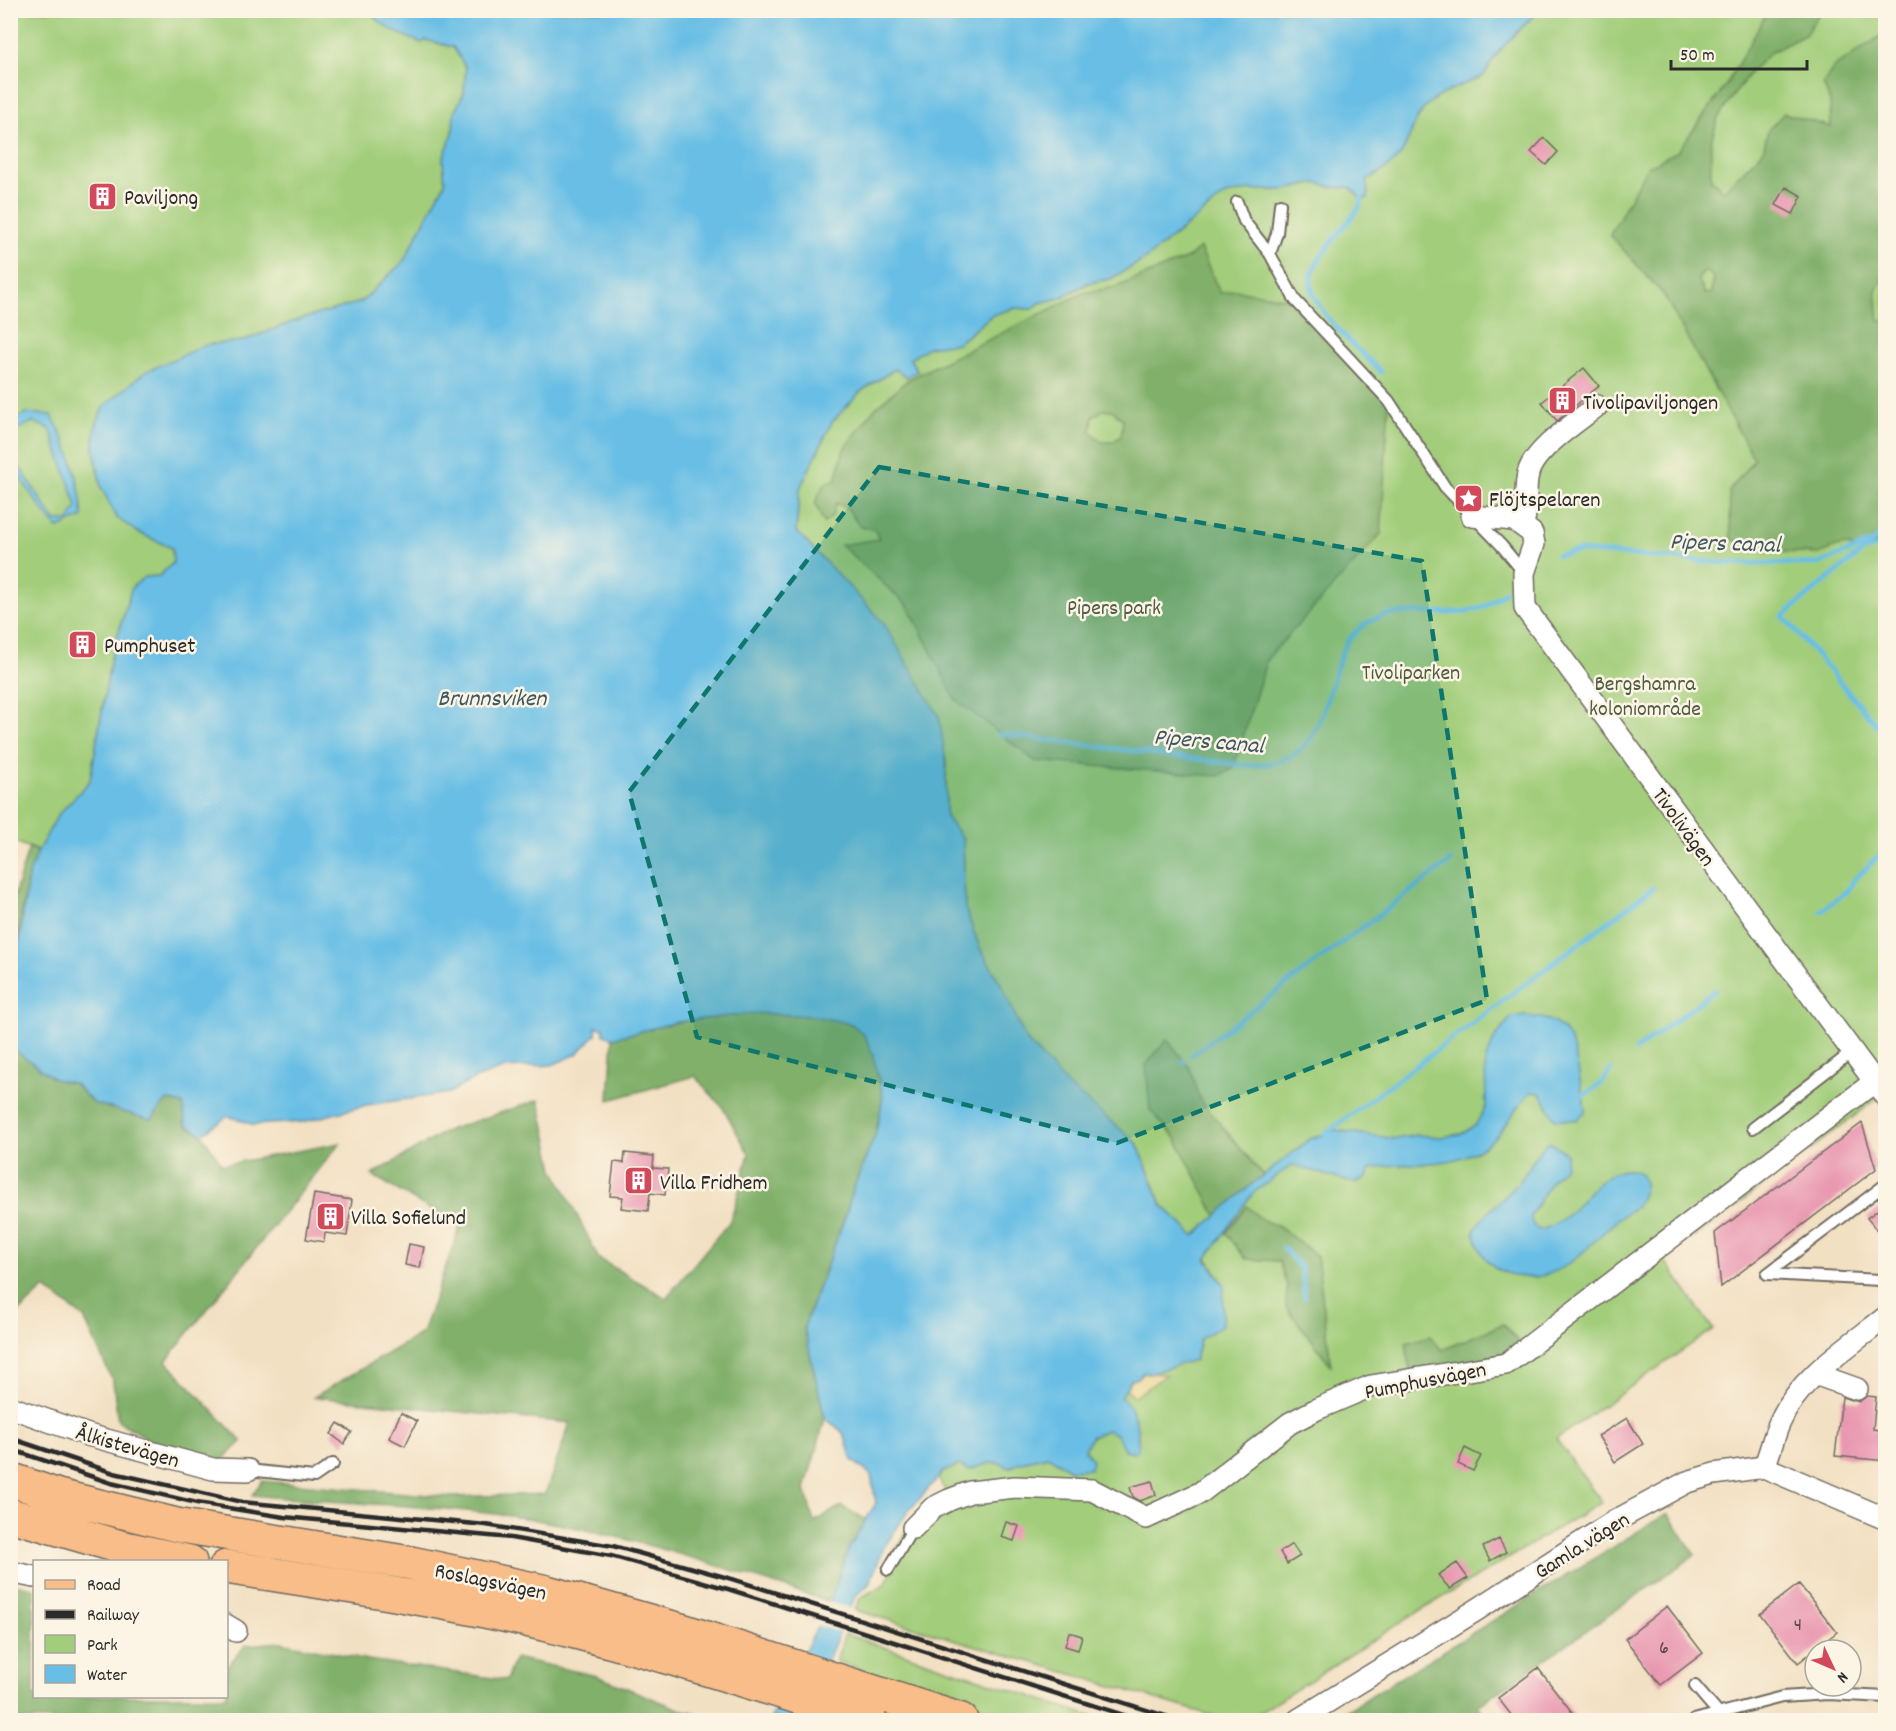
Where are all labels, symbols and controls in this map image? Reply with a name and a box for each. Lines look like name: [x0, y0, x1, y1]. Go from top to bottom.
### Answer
scale bar: [1671, 33, 1808, 71]
text: 50 m: [1680, 44, 1715, 69]
building icon: Paviljong: [87, 180, 119, 212]
place label: Paviljong: [124, 184, 198, 215]
building icon: Tivolipaviljongen: [1546, 385, 1578, 417]
place label: Tivolipaviljongen: [1583, 389, 1718, 420]
place icon: Flöjtspelaren: [1452, 482, 1484, 514]
place label: Flöjtspelaren: [1489, 486, 1600, 517]
water label: Pipers canal: [1669, 526, 1783, 564]
park label: Pipers park: [1067, 594, 1161, 625]
building icon: Pumphuset: [67, 628, 99, 660]
place label: Pumphuset: [104, 632, 195, 663]
park label: Tivoliparken: [1362, 659, 1460, 690]
park label: Bergshamra koloniområde: [1589, 670, 1701, 726]
water label: Brunnsviken: [438, 683, 547, 717]
water label: Pipers canal: [1152, 721, 1267, 765]
street label: Tivolivägen: [1643, 782, 1721, 874]
building icon: Villa Fridhem: [623, 1165, 655, 1197]
place label: Villa Fridhem: [660, 1169, 768, 1200]
building icon: Villa Sofielund: [314, 1200, 346, 1232]
place label: Villa Sofielund: [351, 1204, 466, 1235]
street label: Pumphusvägen: [1362, 1355, 1489, 1409]
street label: Ålkistevägen: [72, 1419, 182, 1478]
street label: Gamla vägen: [1529, 1506, 1636, 1588]
street label: Roslagsvägen: [431, 1556, 549, 1610]
legend: [33, 1560, 228, 1698]
text: Road: [87, 1574, 121, 1599]
text: Railway: [87, 1604, 140, 1629]
house number: 4: [1794, 1612, 1802, 1640]
text: Park: [87, 1634, 118, 1659]
house number: 6: [1659, 1635, 1669, 1663]
north arrow: [1803, 1638, 1863, 1698]
text: Water: [87, 1664, 127, 1689]
text: N: [1831, 1666, 1853, 1688]

